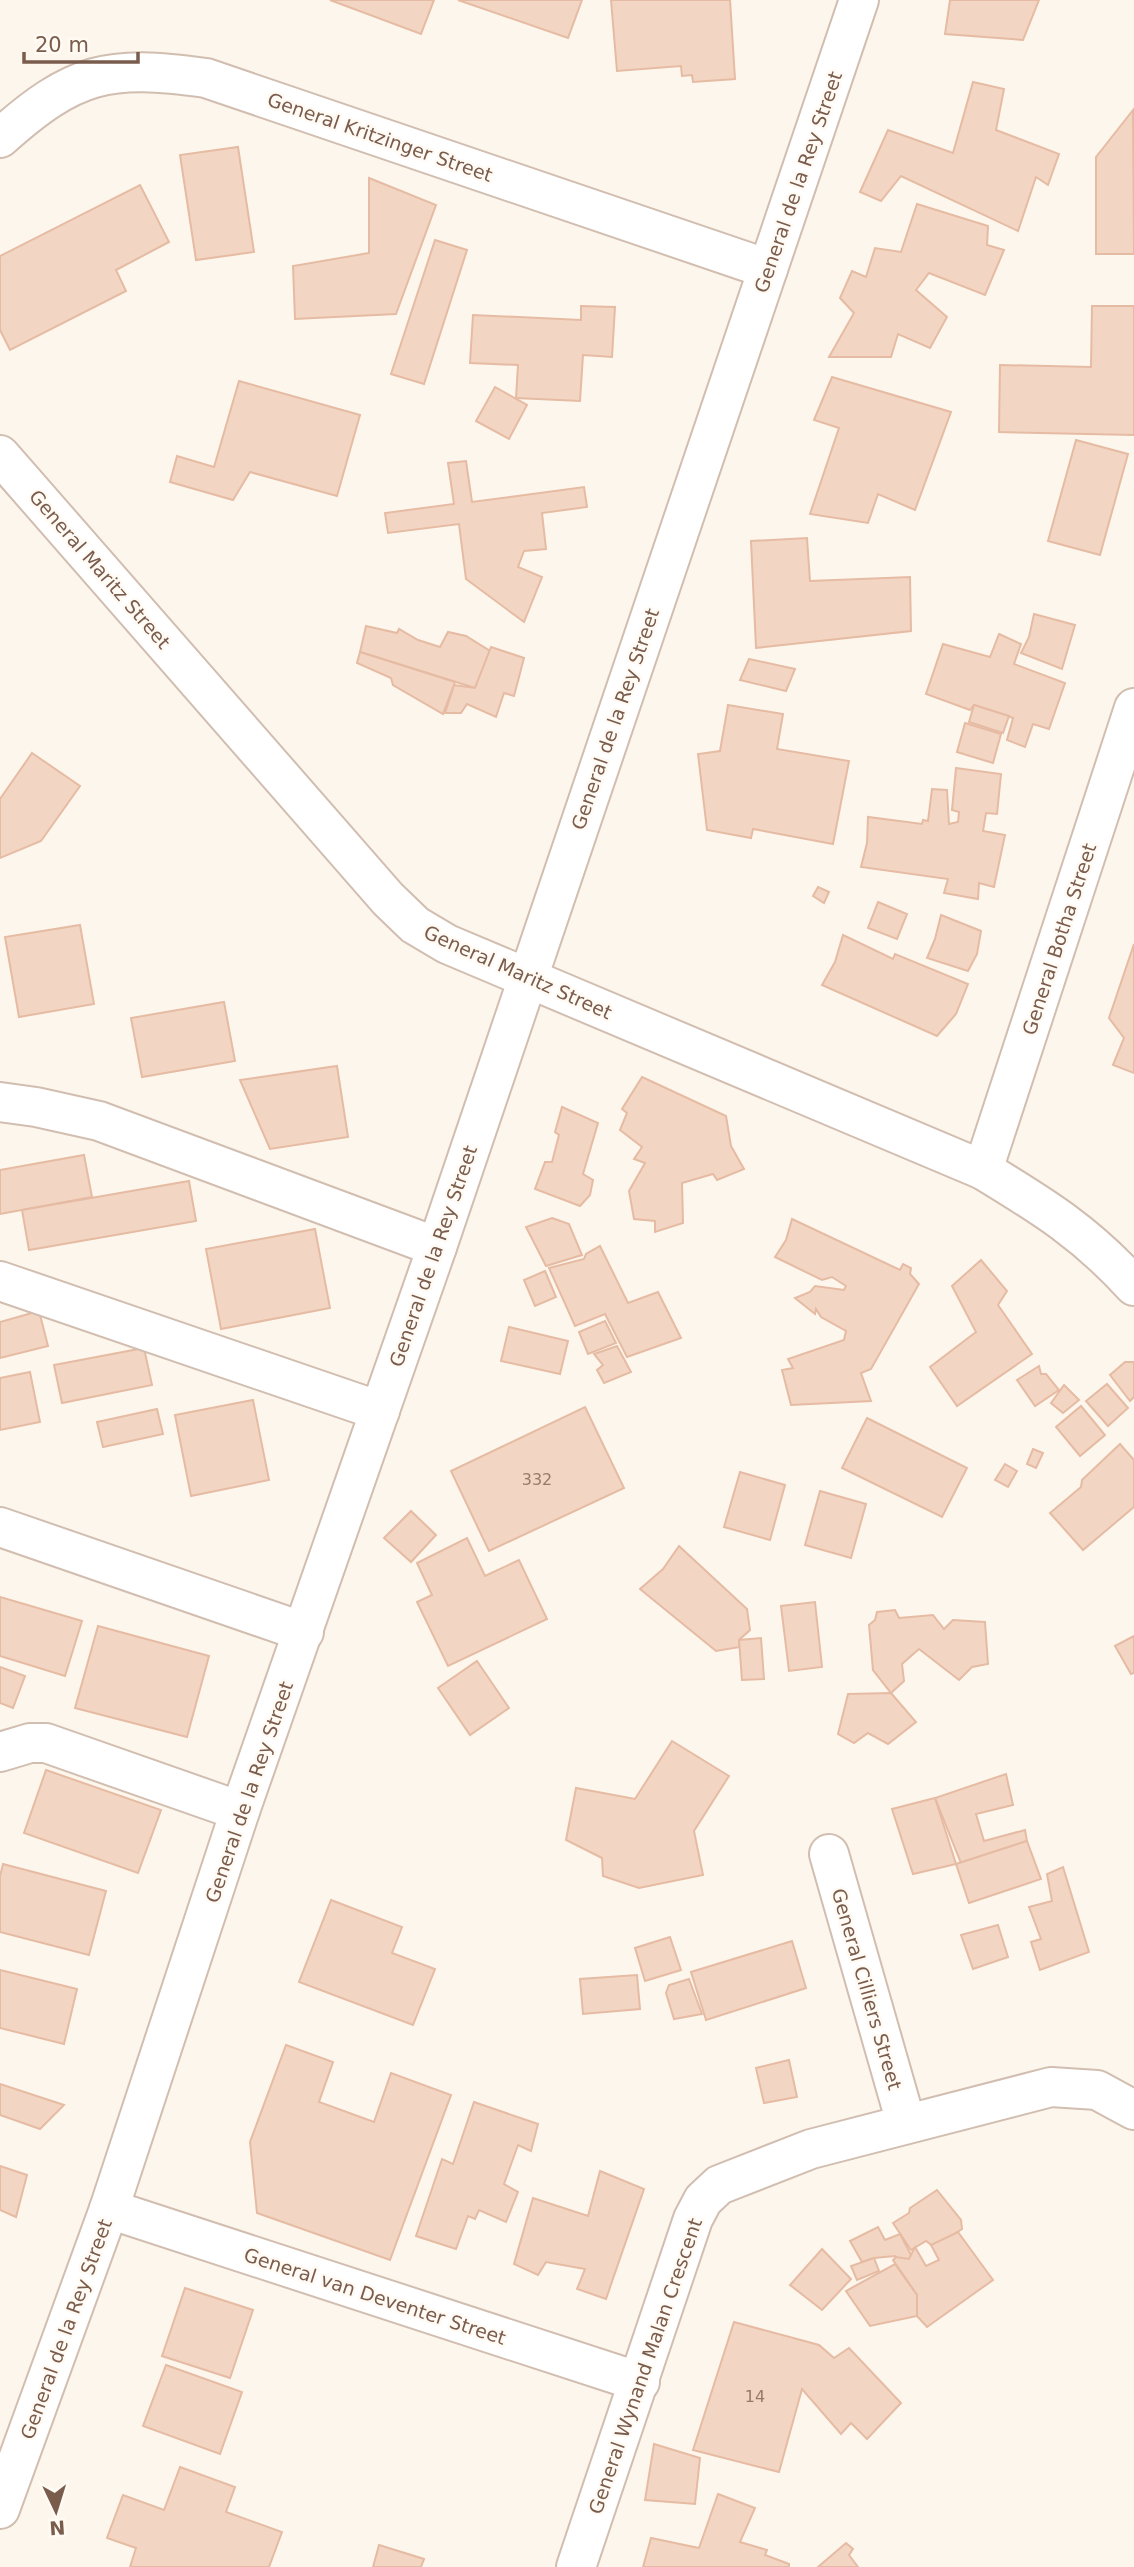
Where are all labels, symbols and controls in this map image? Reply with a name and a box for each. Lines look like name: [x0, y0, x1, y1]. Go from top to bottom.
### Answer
scale bar: [24, 21, 138, 65]
text: 20 m: [35, 33, 89, 57]
street label: General de la Rey Street: [750, 68, 846, 296]
street label: General Kritzinger Street: [265, 88, 495, 186]
street label: General Maritz Street: [25, 485, 175, 653]
street label: General de la Rey Street: [567, 605, 663, 833]
street label: General Botha Street: [1018, 840, 1100, 1038]
street label: General Maritz Street: [421, 921, 615, 1023]
street label: General de la Rey Street: [385, 1142, 481, 1370]
house number: 332: [522, 1470, 552, 1489]
street label: General de la Rey Street: [201, 1678, 297, 1906]
street label: General Cilliers Street: [828, 1886, 906, 2092]
street label: General Wynand Malan Crescent: [584, 2215, 706, 2517]
street label: General de la Rey Street: [16, 2216, 116, 2442]
street label: General van Deventer Street: [241, 2243, 509, 2349]
house number: 14: [745, 2387, 765, 2406]
north arrow: [21, 2476, 91, 2546]
text: N: [48, 2516, 66, 2539]

